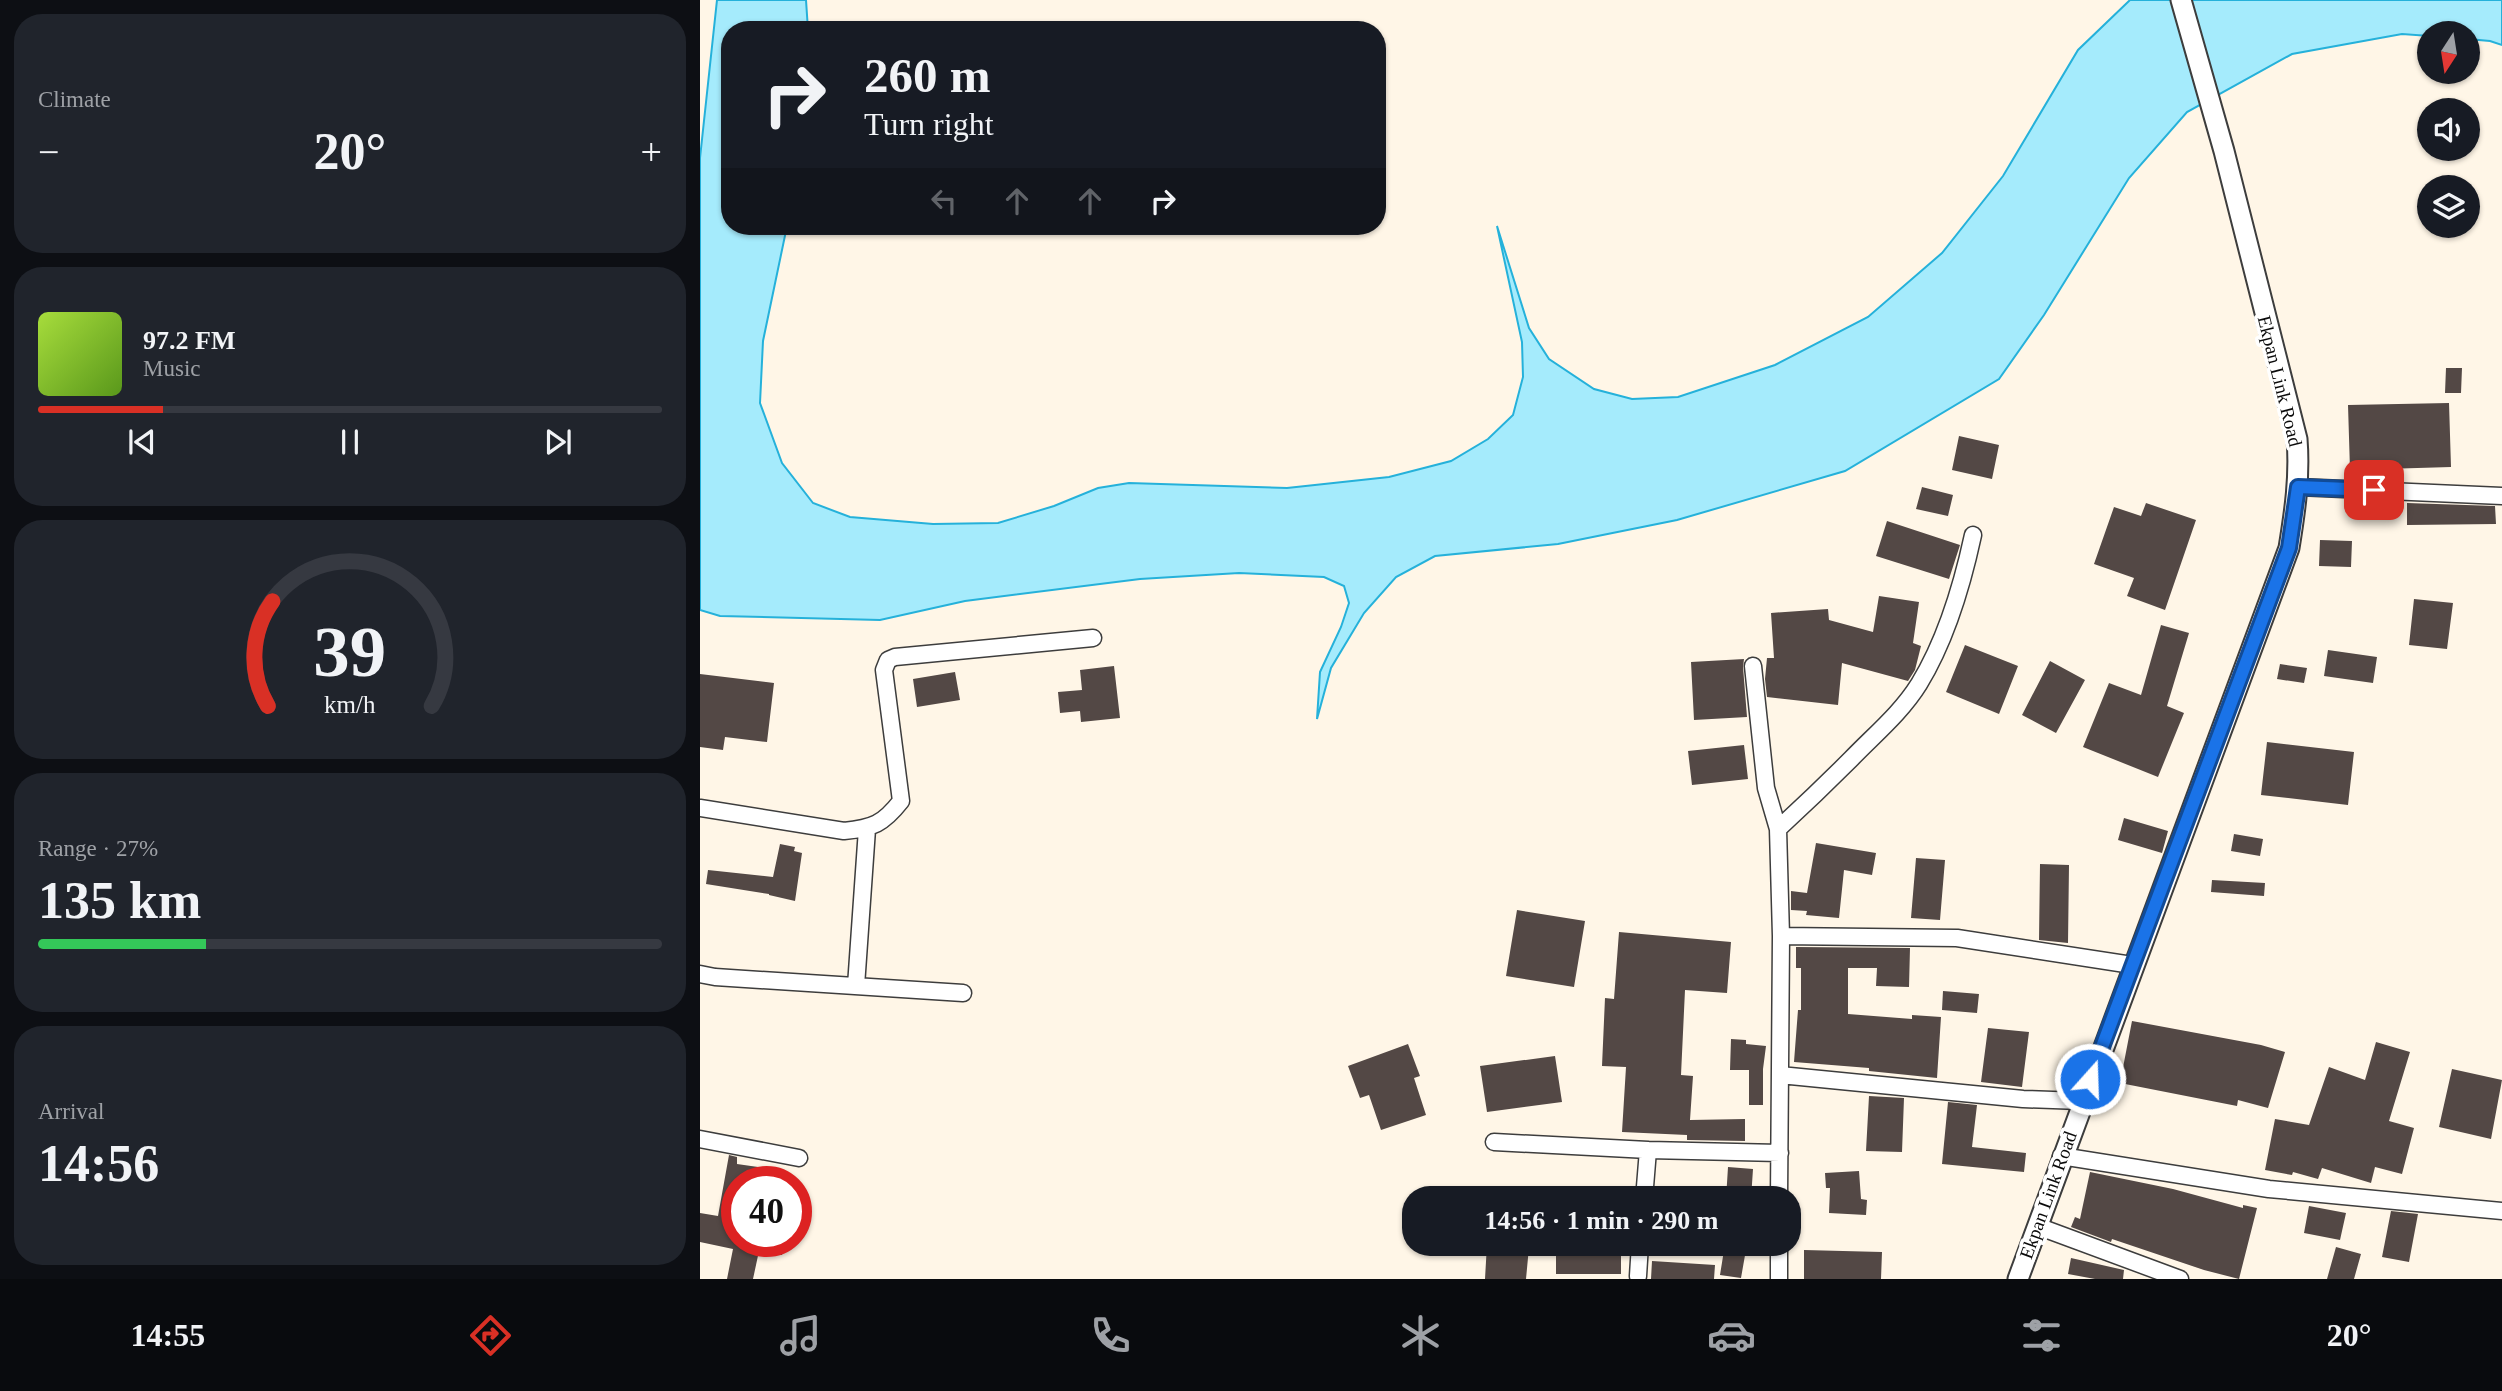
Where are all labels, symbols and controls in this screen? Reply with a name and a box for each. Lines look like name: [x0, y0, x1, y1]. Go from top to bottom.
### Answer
north arrow: [2417, 21, 2480, 84]
map controls: [2417, 21, 2480, 238]
text: 260 m: [864, 48, 991, 103]
icon: right: [749, 49, 840, 140]
text: Climate: [38, 87, 111, 112]
button: sound: [2417, 98, 2480, 161]
text: Turn right: [864, 106, 994, 142]
text: 20°: [314, 123, 386, 180]
text: −: [38, 131, 59, 173]
text: +: [641, 131, 662, 173]
button: layers: [2417, 175, 2480, 238]
icon: left: [925, 182, 963, 220]
icon: ahead: [998, 182, 1036, 220]
icon: ahead: [1071, 182, 1109, 220]
icon: right: [1144, 182, 1182, 220]
street label: Ekpan Link Road: [2254, 313, 2307, 449]
text: 97.2 FM: [143, 326, 235, 355]
text: Music: [143, 356, 201, 381]
icon: previous: [123, 423, 161, 461]
icon: pause: [331, 423, 369, 461]
icon: next: [539, 423, 577, 461]
pin: [2344, 460, 2404, 520]
icon: arrive: [2355, 471, 2393, 509]
text: 39: [314, 611, 386, 692]
text: km/h: [324, 690, 376, 717]
text: Range · 27%: [38, 836, 158, 861]
text: 135 km: [38, 872, 201, 929]
position arrow: [2053, 1042, 2127, 1116]
text: Arrival: [38, 1099, 104, 1124]
street label: Ekpan Link Road: [2015, 1128, 2081, 1262]
text: 14:56: [38, 1135, 159, 1192]
speed limit sign: 40: [721, 1166, 812, 1257]
text: 14:56 · 1 min · 290 m: [1485, 1206, 1719, 1235]
icon: directions: [466, 1311, 515, 1360]
icon: music: [776, 1311, 825, 1360]
icon: phone: [1086, 1311, 1135, 1360]
icon: climate: [1396, 1311, 1445, 1360]
icon: car: [1707, 1311, 1756, 1360]
icon: filters: [2017, 1311, 2066, 1360]
text: 14:55: [131, 1317, 205, 1353]
text: 20°: [2327, 1317, 2371, 1353]

